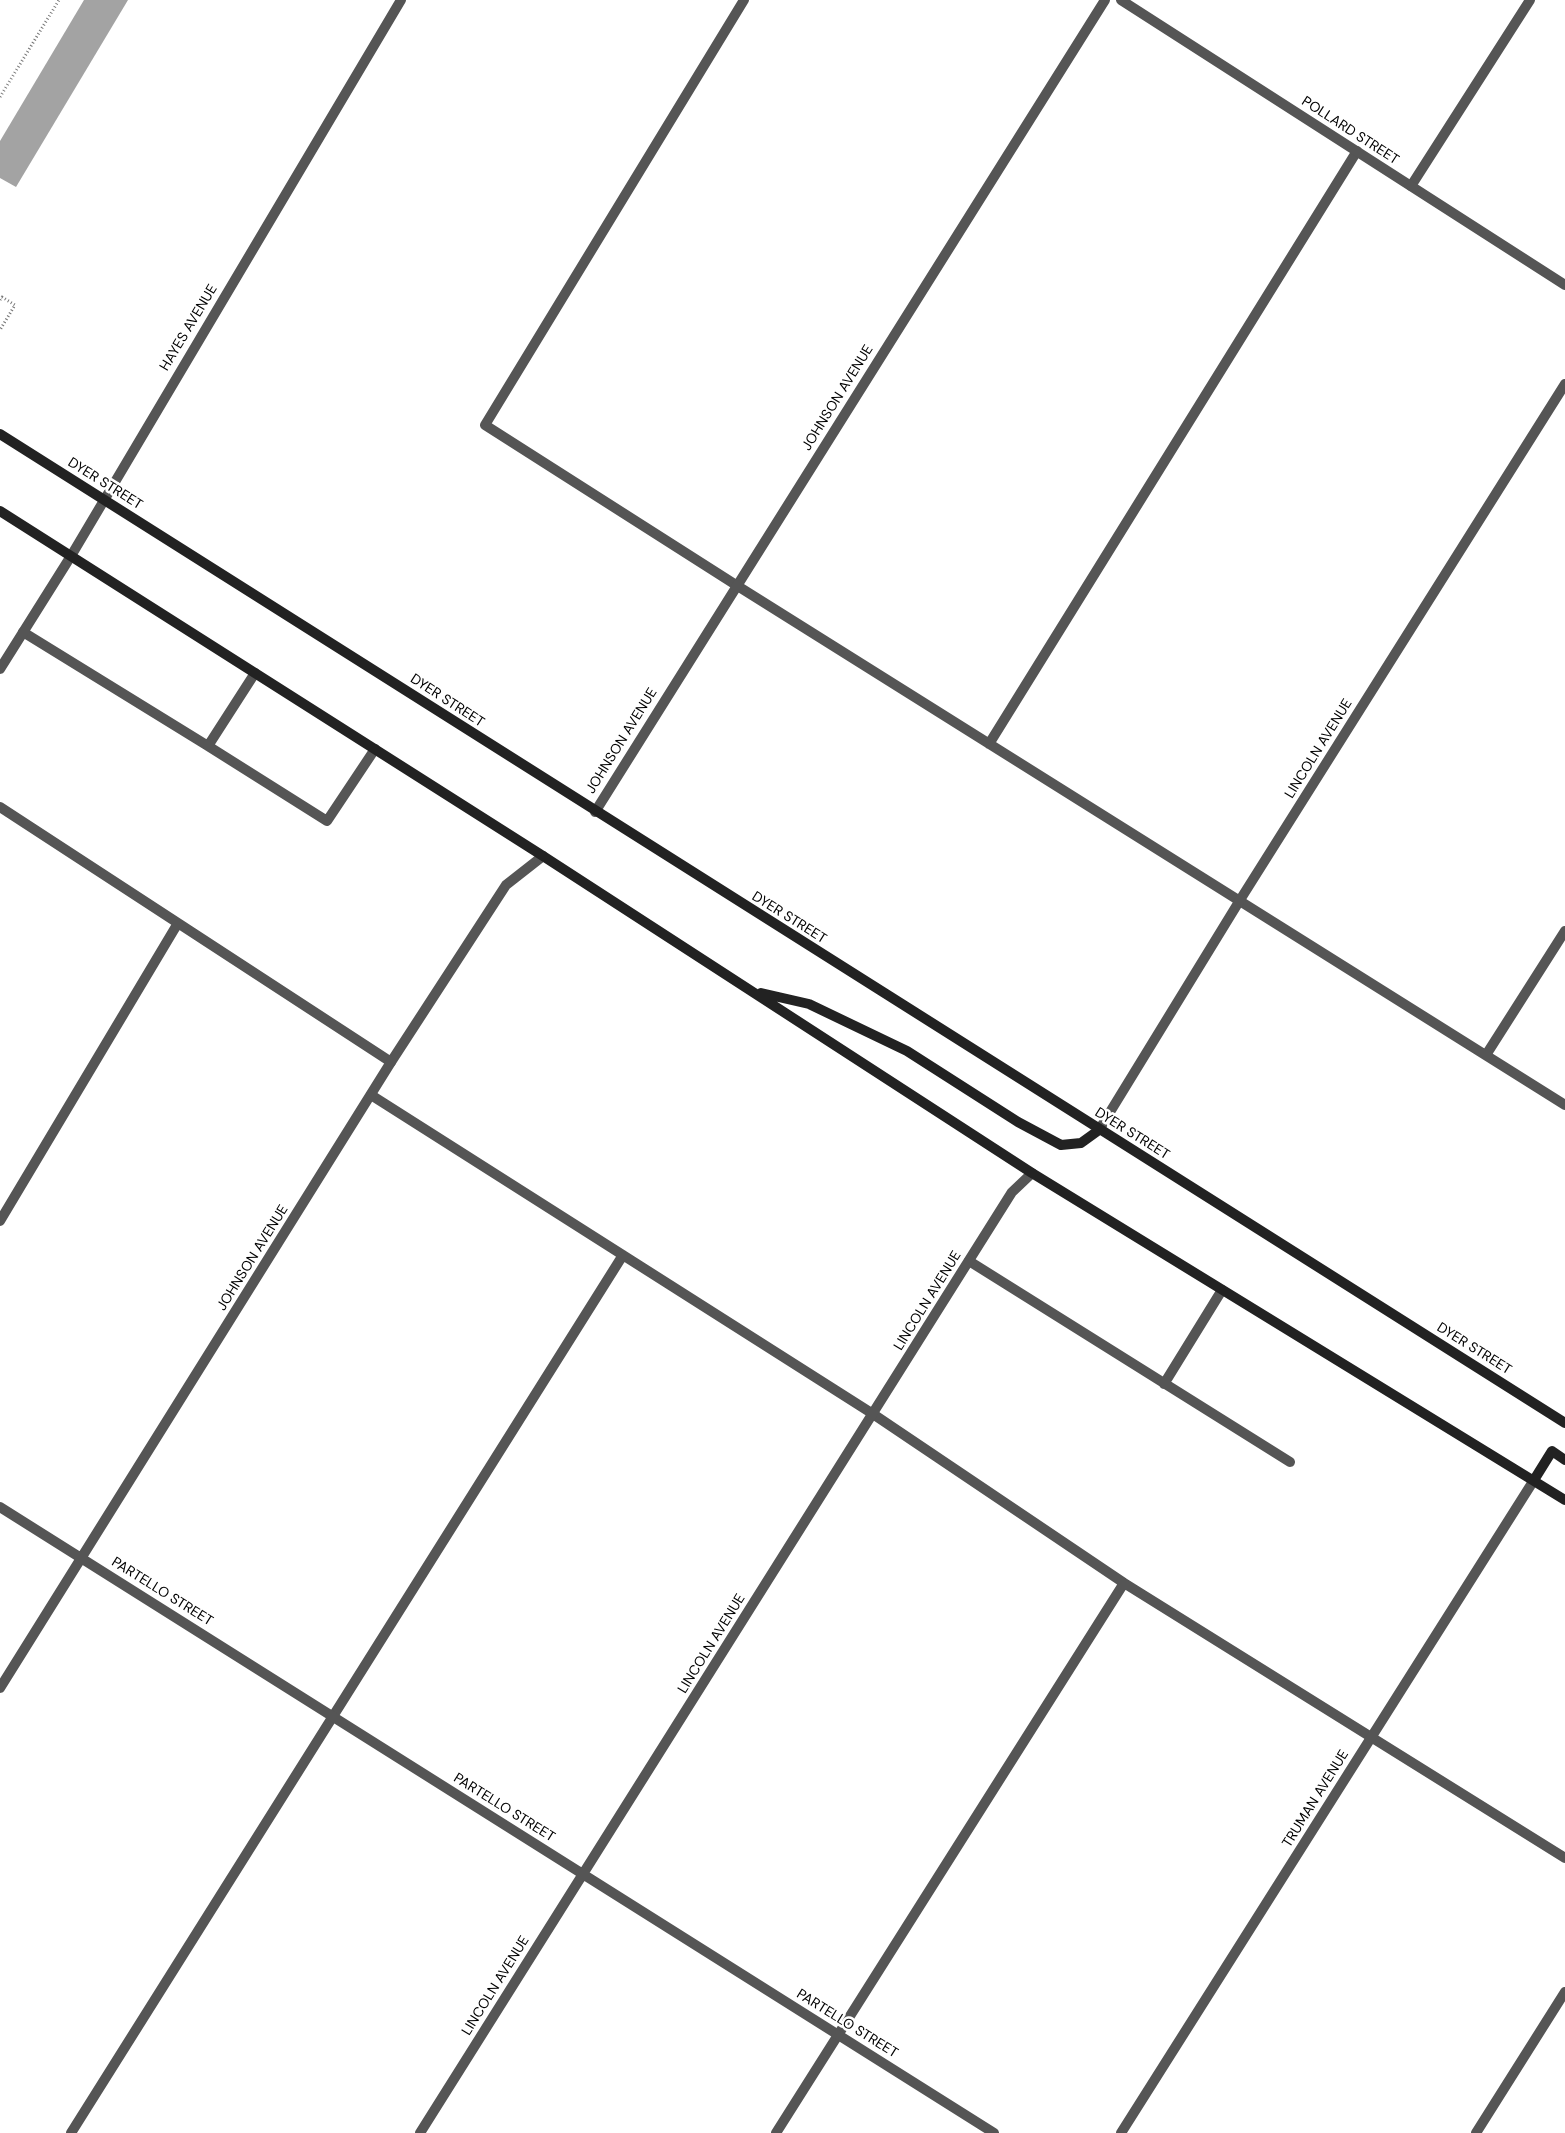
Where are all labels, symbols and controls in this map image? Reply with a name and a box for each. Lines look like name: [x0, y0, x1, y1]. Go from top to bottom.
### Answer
street label: POLLARD STREET: [1298, 93, 1402, 169]
street label: HAYES AVENUE: [157, 282, 221, 374]
street label: JOHNSON AVENUE: [799, 342, 877, 454]
street label: DYER STREET: [65, 454, 145, 514]
street label: DYER STREET: [407, 671, 487, 731]
street label: JOHNSON AVENUE: [583, 685, 661, 797]
street label: LINCOLN AVENUE: [1282, 696, 1356, 802]
street label: DYER STREET: [749, 888, 829, 948]
street label: DYER STREET: [1092, 1104, 1172, 1164]
street label: JOHNSON AVENUE: [214, 1202, 292, 1314]
street label: LINCOLN AVENUE: [891, 1248, 965, 1354]
street label: DYER STREET: [1434, 1319, 1514, 1379]
street label: PARTELLO STREET: [108, 1554, 216, 1630]
street label: LINCOLN AVENUE: [675, 1591, 749, 1697]
street label: TRUMAN AVENUE: [1279, 1747, 1353, 1851]
street label: PARTELLO STREET: [450, 1770, 558, 1846]
street label: LINCOLN AVENUE: [459, 1933, 533, 2039]
street label: PARTELLO STREET: [793, 1986, 901, 2062]

